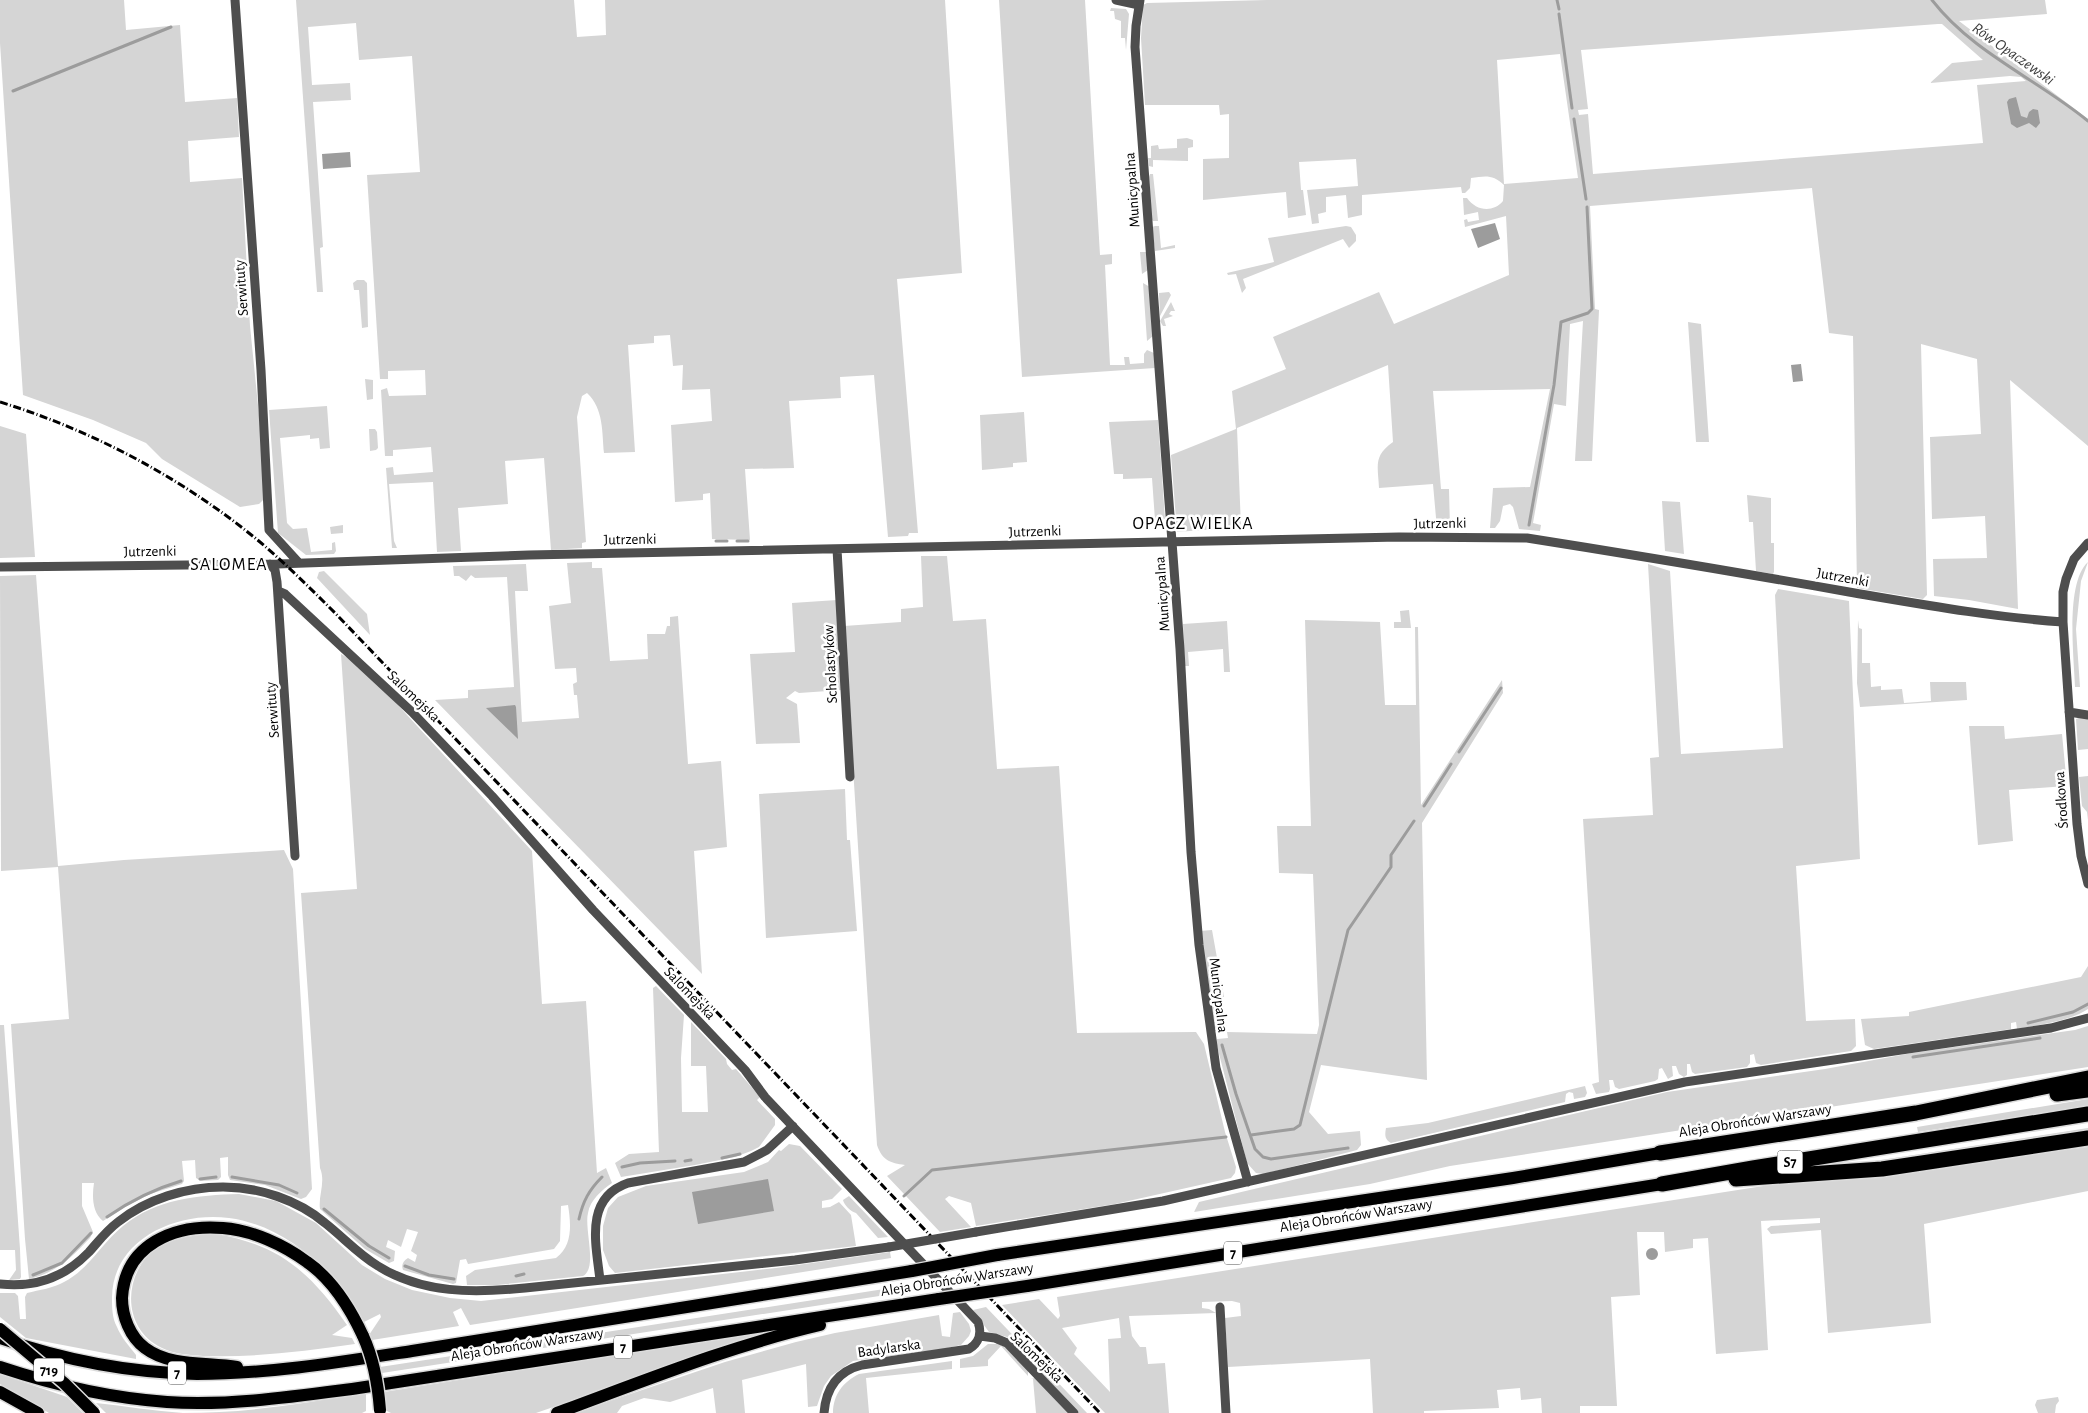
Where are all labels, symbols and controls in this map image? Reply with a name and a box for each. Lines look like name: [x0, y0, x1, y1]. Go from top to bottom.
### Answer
water label: Rów Opaczewski: [1969, 20, 2058, 89]
street label: Municypalna: [1122, 152, 1143, 228]
street label: Serwituty: [232, 259, 251, 316]
district label: OPACZ WIELKA: [1132, 515, 1254, 533]
street label: Jutrzenki: [1413, 516, 1467, 531]
street label: Jutrzenki: [1008, 523, 1062, 540]
street label: Jutrzenki: [603, 532, 657, 547]
street label: Jutrzenki: [123, 544, 177, 559]
district label: SALOMEA: [190, 556, 268, 574]
street label: Municypalna: [1152, 556, 1173, 632]
street label: Jutrzenki: [1816, 566, 1870, 589]
street label: Scholastyków: [821, 624, 840, 704]
street label: Salomejska: [385, 668, 443, 725]
street label: Serwituty: [263, 681, 282, 738]
street label: Środkowa: [2050, 771, 2071, 829]
street label: Municypalna: [1206, 957, 1231, 1034]
street label: Salomejska: [661, 964, 718, 1023]
street label: Aleja Obrońców Warszawy: [1678, 1101, 1833, 1140]
road number: S7: [1778, 1150, 1802, 1174]
street label: Aleja Obrońców Warszawy: [1279, 1196, 1434, 1235]
road number: 7: [1224, 1242, 1242, 1264]
street label: Aleja Obrońców Warszawy: [880, 1260, 1035, 1299]
street label: Aleja Obrońców Warszawy: [450, 1325, 605, 1364]
street label: Salomejska: [1008, 1329, 1066, 1386]
road number: 7: [614, 1335, 632, 1358]
street label: Badylarska: [857, 1337, 922, 1360]
road number: 719: [34, 1358, 64, 1382]
road number: 7: [168, 1362, 186, 1385]

